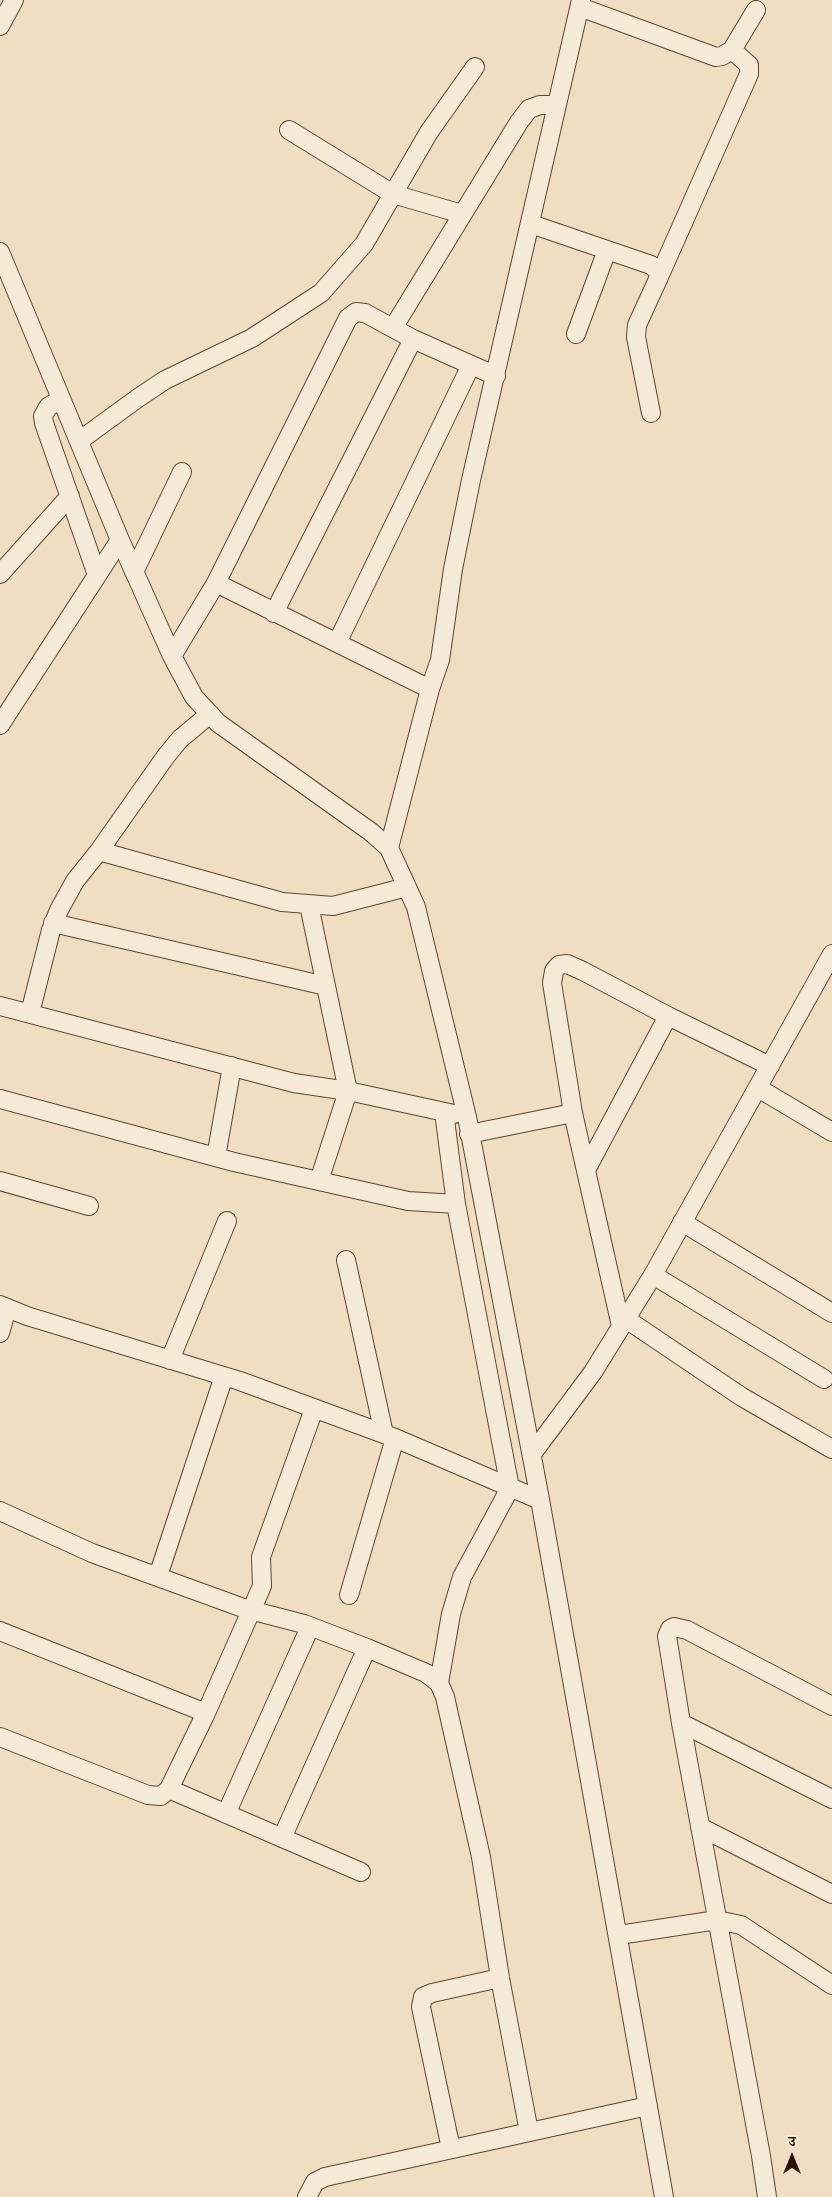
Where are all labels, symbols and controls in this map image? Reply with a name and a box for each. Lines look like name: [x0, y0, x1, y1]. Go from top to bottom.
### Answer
north arrow: [767, 2132, 817, 2182]
text: उ: [788, 2133, 796, 2150]

